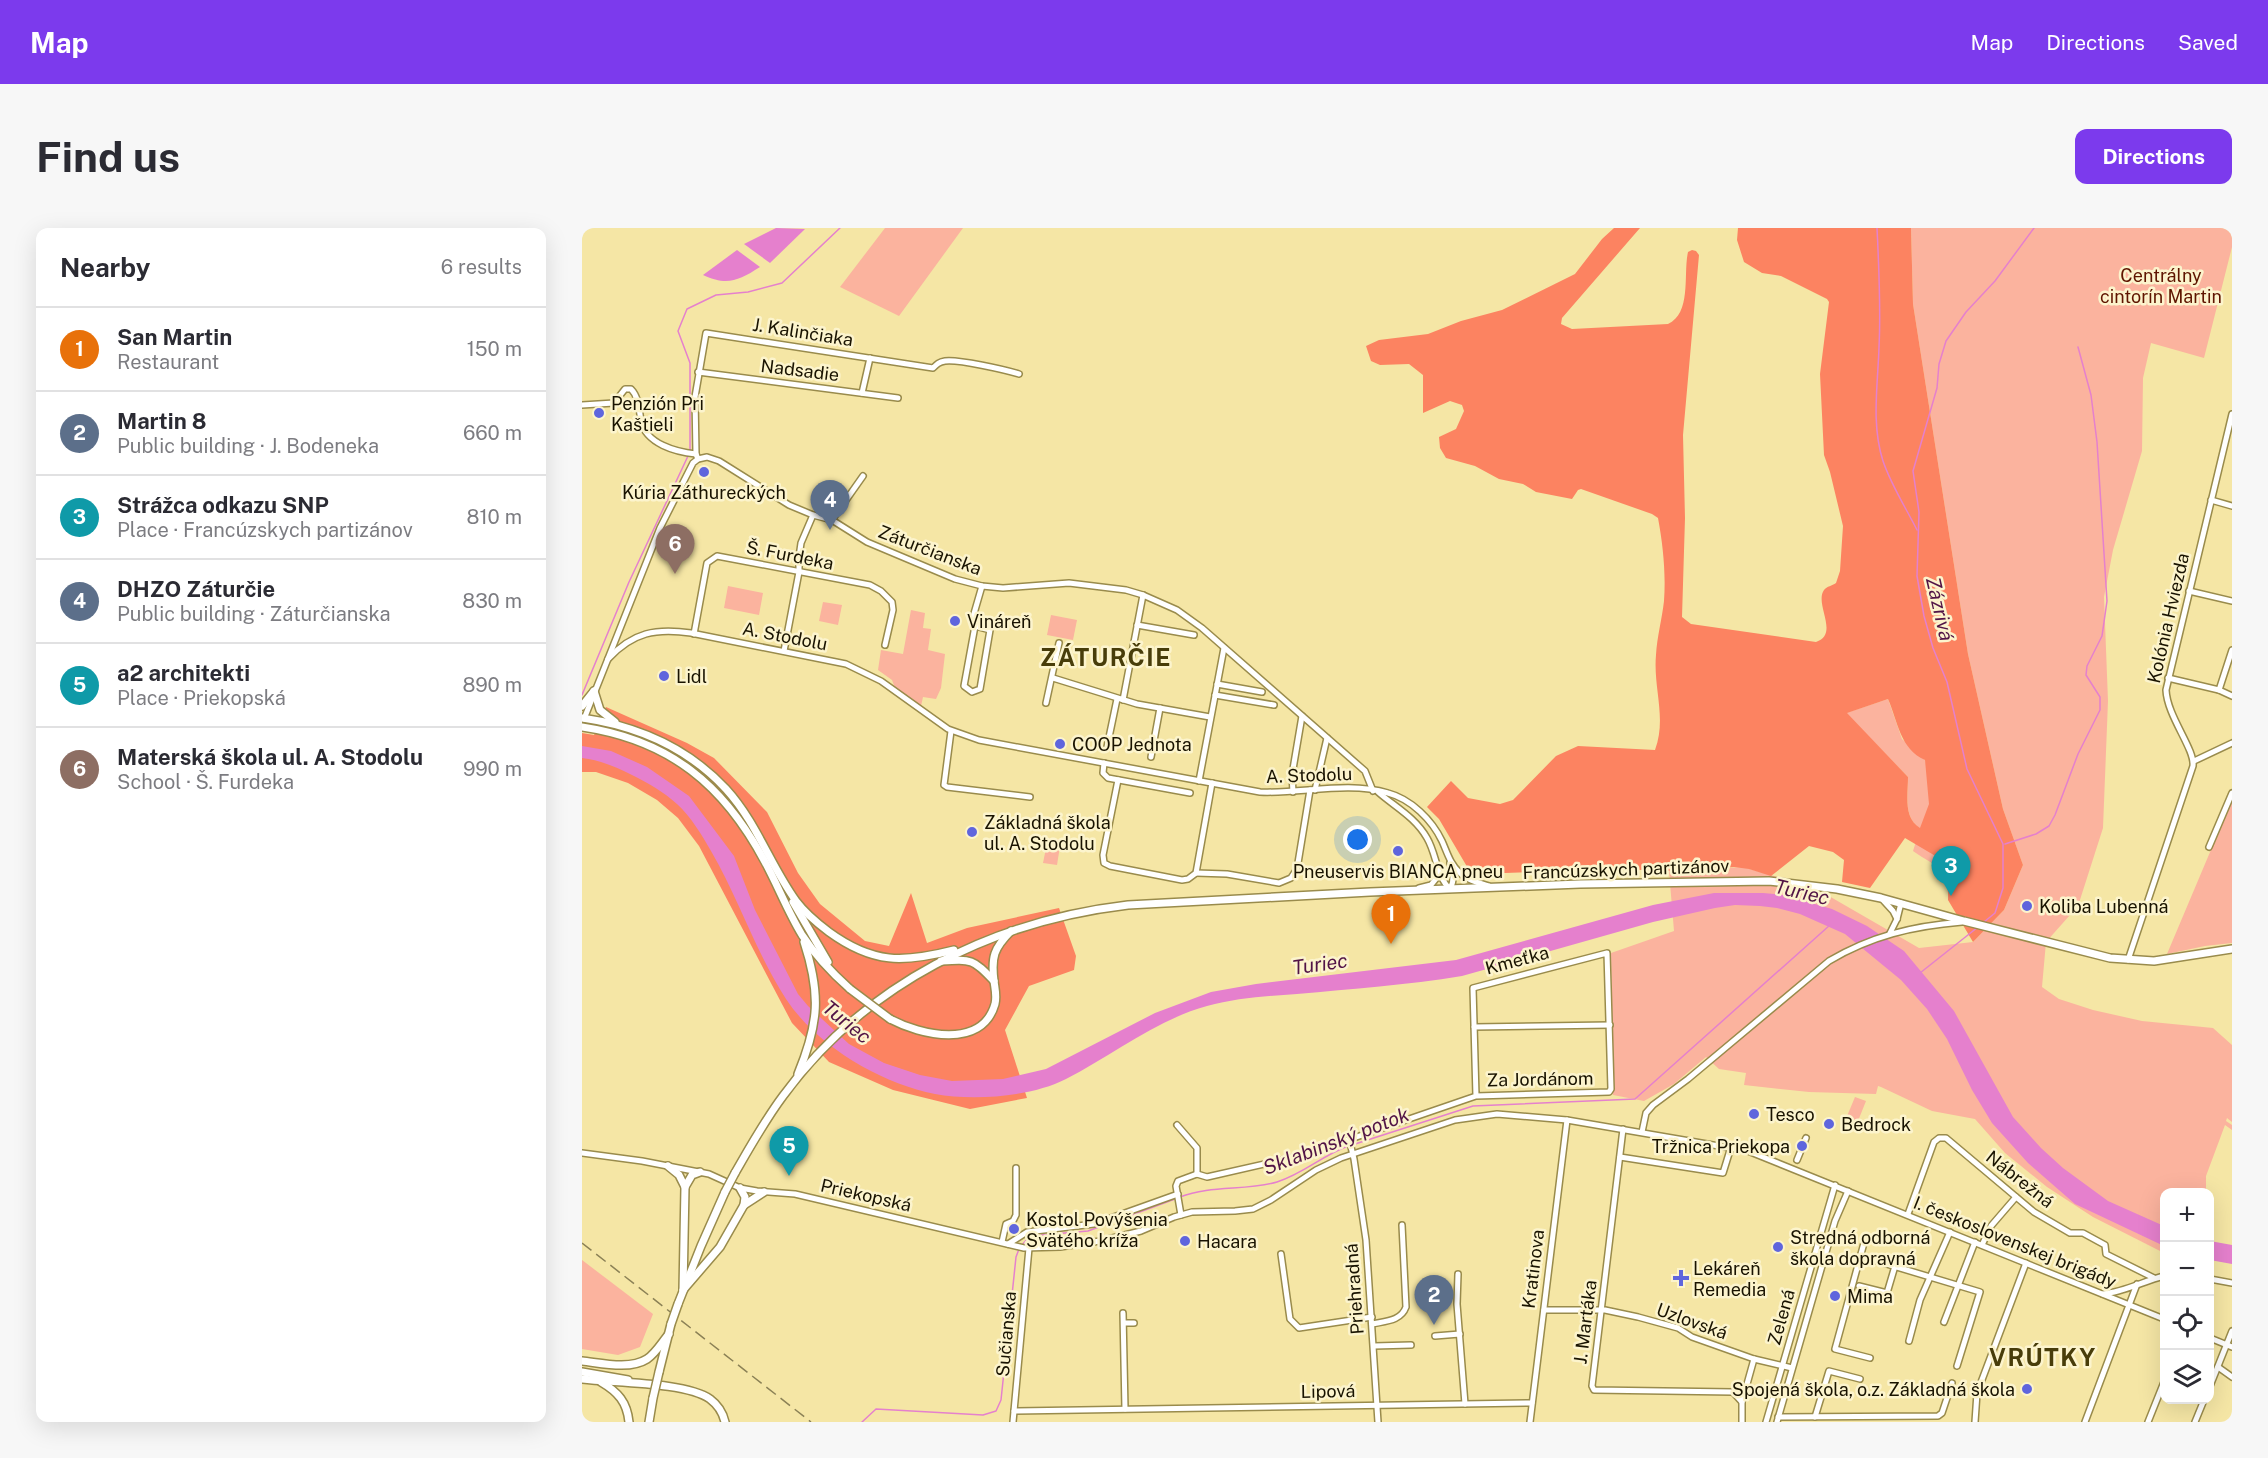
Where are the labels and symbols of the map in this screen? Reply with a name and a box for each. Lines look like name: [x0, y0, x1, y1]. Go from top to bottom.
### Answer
park label: Centrálny cintorín Martin: [2100, 265, 2222, 307]
street label: J. Kalinčiaka: [751, 314, 855, 350]
street label: Nadsadie: [760, 355, 840, 385]
place label: Penzión Pri Kaštieli: [611, 393, 704, 435]
marker: Penzión Pri Kaštieli: [592, 406, 606, 420]
marker: Kúria Záthureckých: [697, 465, 711, 479]
pin: 4: [810, 480, 850, 530]
place label: Kúria Záthureckých: [622, 482, 786, 503]
street label: Záturčianska: [875, 521, 985, 579]
pin: 6: [656, 524, 694, 574]
street label: Š. Furdeka: [744, 536, 836, 574]
street label: Kolónia Hviezda: [2143, 551, 2193, 685]
water label: Zázrivá: [1921, 574, 1959, 644]
place label: Vináreň: [967, 611, 1031, 632]
marker: Vináreň: [948, 614, 962, 628]
street label: A. Stodolu: [741, 617, 829, 655]
district label: ZÁTURČIE: [1040, 643, 1172, 671]
place label: Lidl: [676, 666, 707, 687]
marker: Lidl: [657, 669, 671, 683]
place label: COOP Jednota: [1072, 734, 1192, 755]
marker: COOP Jednota: [1053, 737, 1067, 751]
street label: A. Stodolu: [1265, 763, 1353, 787]
place label: Základná škola ul. A. Stodolu: [984, 812, 1111, 854]
marker: Základná škola ul. A. Stodolu: [965, 825, 979, 839]
your location: [1343, 825, 1372, 854]
marker: Pneuservis BIANCA pneu: [1391, 844, 1405, 858]
pin: 3: [1932, 846, 1970, 896]
street label: Francúzskych partizánov: [1522, 855, 1730, 883]
place label: Pneuservis BIANCA pneu: [1293, 861, 1503, 882]
water label: Turiec: [1772, 874, 1832, 910]
pin: 1: [1372, 894, 1410, 944]
place label: Koliba Lubenná: [2039, 896, 2168, 917]
marker: Koliba Lubenná: [2020, 899, 2034, 913]
street label: Kmeťka: [1483, 941, 1551, 979]
water label: Turiec: [1291, 948, 1349, 980]
water label: Turiec: [818, 995, 876, 1049]
street label: Za Jordánom: [1486, 1068, 1594, 1090]
water label: Sklabinský potok: [1259, 1102, 1413, 1180]
place label: Tesco: [1766, 1104, 1815, 1125]
marker: Tesco: [1747, 1107, 1761, 1121]
place label: Bedrock: [1841, 1114, 1911, 1135]
marker: Bedrock: [1822, 1117, 1836, 1131]
pin: 5: [770, 1126, 808, 1176]
place label: Tržnica Priekopa: [1652, 1136, 1790, 1157]
marker: Tržnica Priekopa: [1795, 1139, 1809, 1153]
street label: Nábrežná: [1982, 1146, 2058, 1212]
street label: Priekopská: [819, 1174, 913, 1216]
street label: I. československej brigády: [1910, 1192, 2120, 1293]
place label: Kostol Povýšenia Svätého kríža: [1026, 1209, 1168, 1251]
marker: Kostol Povýšenia Svätého kríža: [1007, 1222, 1021, 1236]
place label: Stredná odborná škola dopravná: [1790, 1227, 1930, 1269]
street label: Kratinova: [1518, 1228, 1548, 1310]
place label: Hacara: [1197, 1231, 1257, 1252]
marker: Hacara: [1178, 1234, 1192, 1248]
marker: Stredná odborná škola dopravná: [1771, 1240, 1785, 1254]
street label: Priehradná: [1340, 1243, 1368, 1335]
place label: Lekáreň Remedia: [1693, 1258, 1766, 1300]
marker: Lekáreň Remedia: [1674, 1271, 1688, 1285]
pin: 2: [1414, 1276, 1454, 1325]
street label: J. Martáka: [1569, 1279, 1601, 1365]
place label: Mima: [1847, 1286, 1893, 1307]
street label: Zelená: [1763, 1287, 1799, 1347]
marker: Mima: [1828, 1289, 1842, 1303]
street label: Sučianska: [992, 1290, 1020, 1378]
street label: Uzlovská: [1654, 1298, 1730, 1344]
district label: VRÚTKY: [1989, 1343, 2097, 1371]
place label: Spojená škola, o.z. Základná škola: [1732, 1379, 2015, 1400]
street label: Lipová: [1301, 1380, 1355, 1402]
marker: Spojená škola, o.z. Základná škola: [2020, 1382, 2034, 1396]

